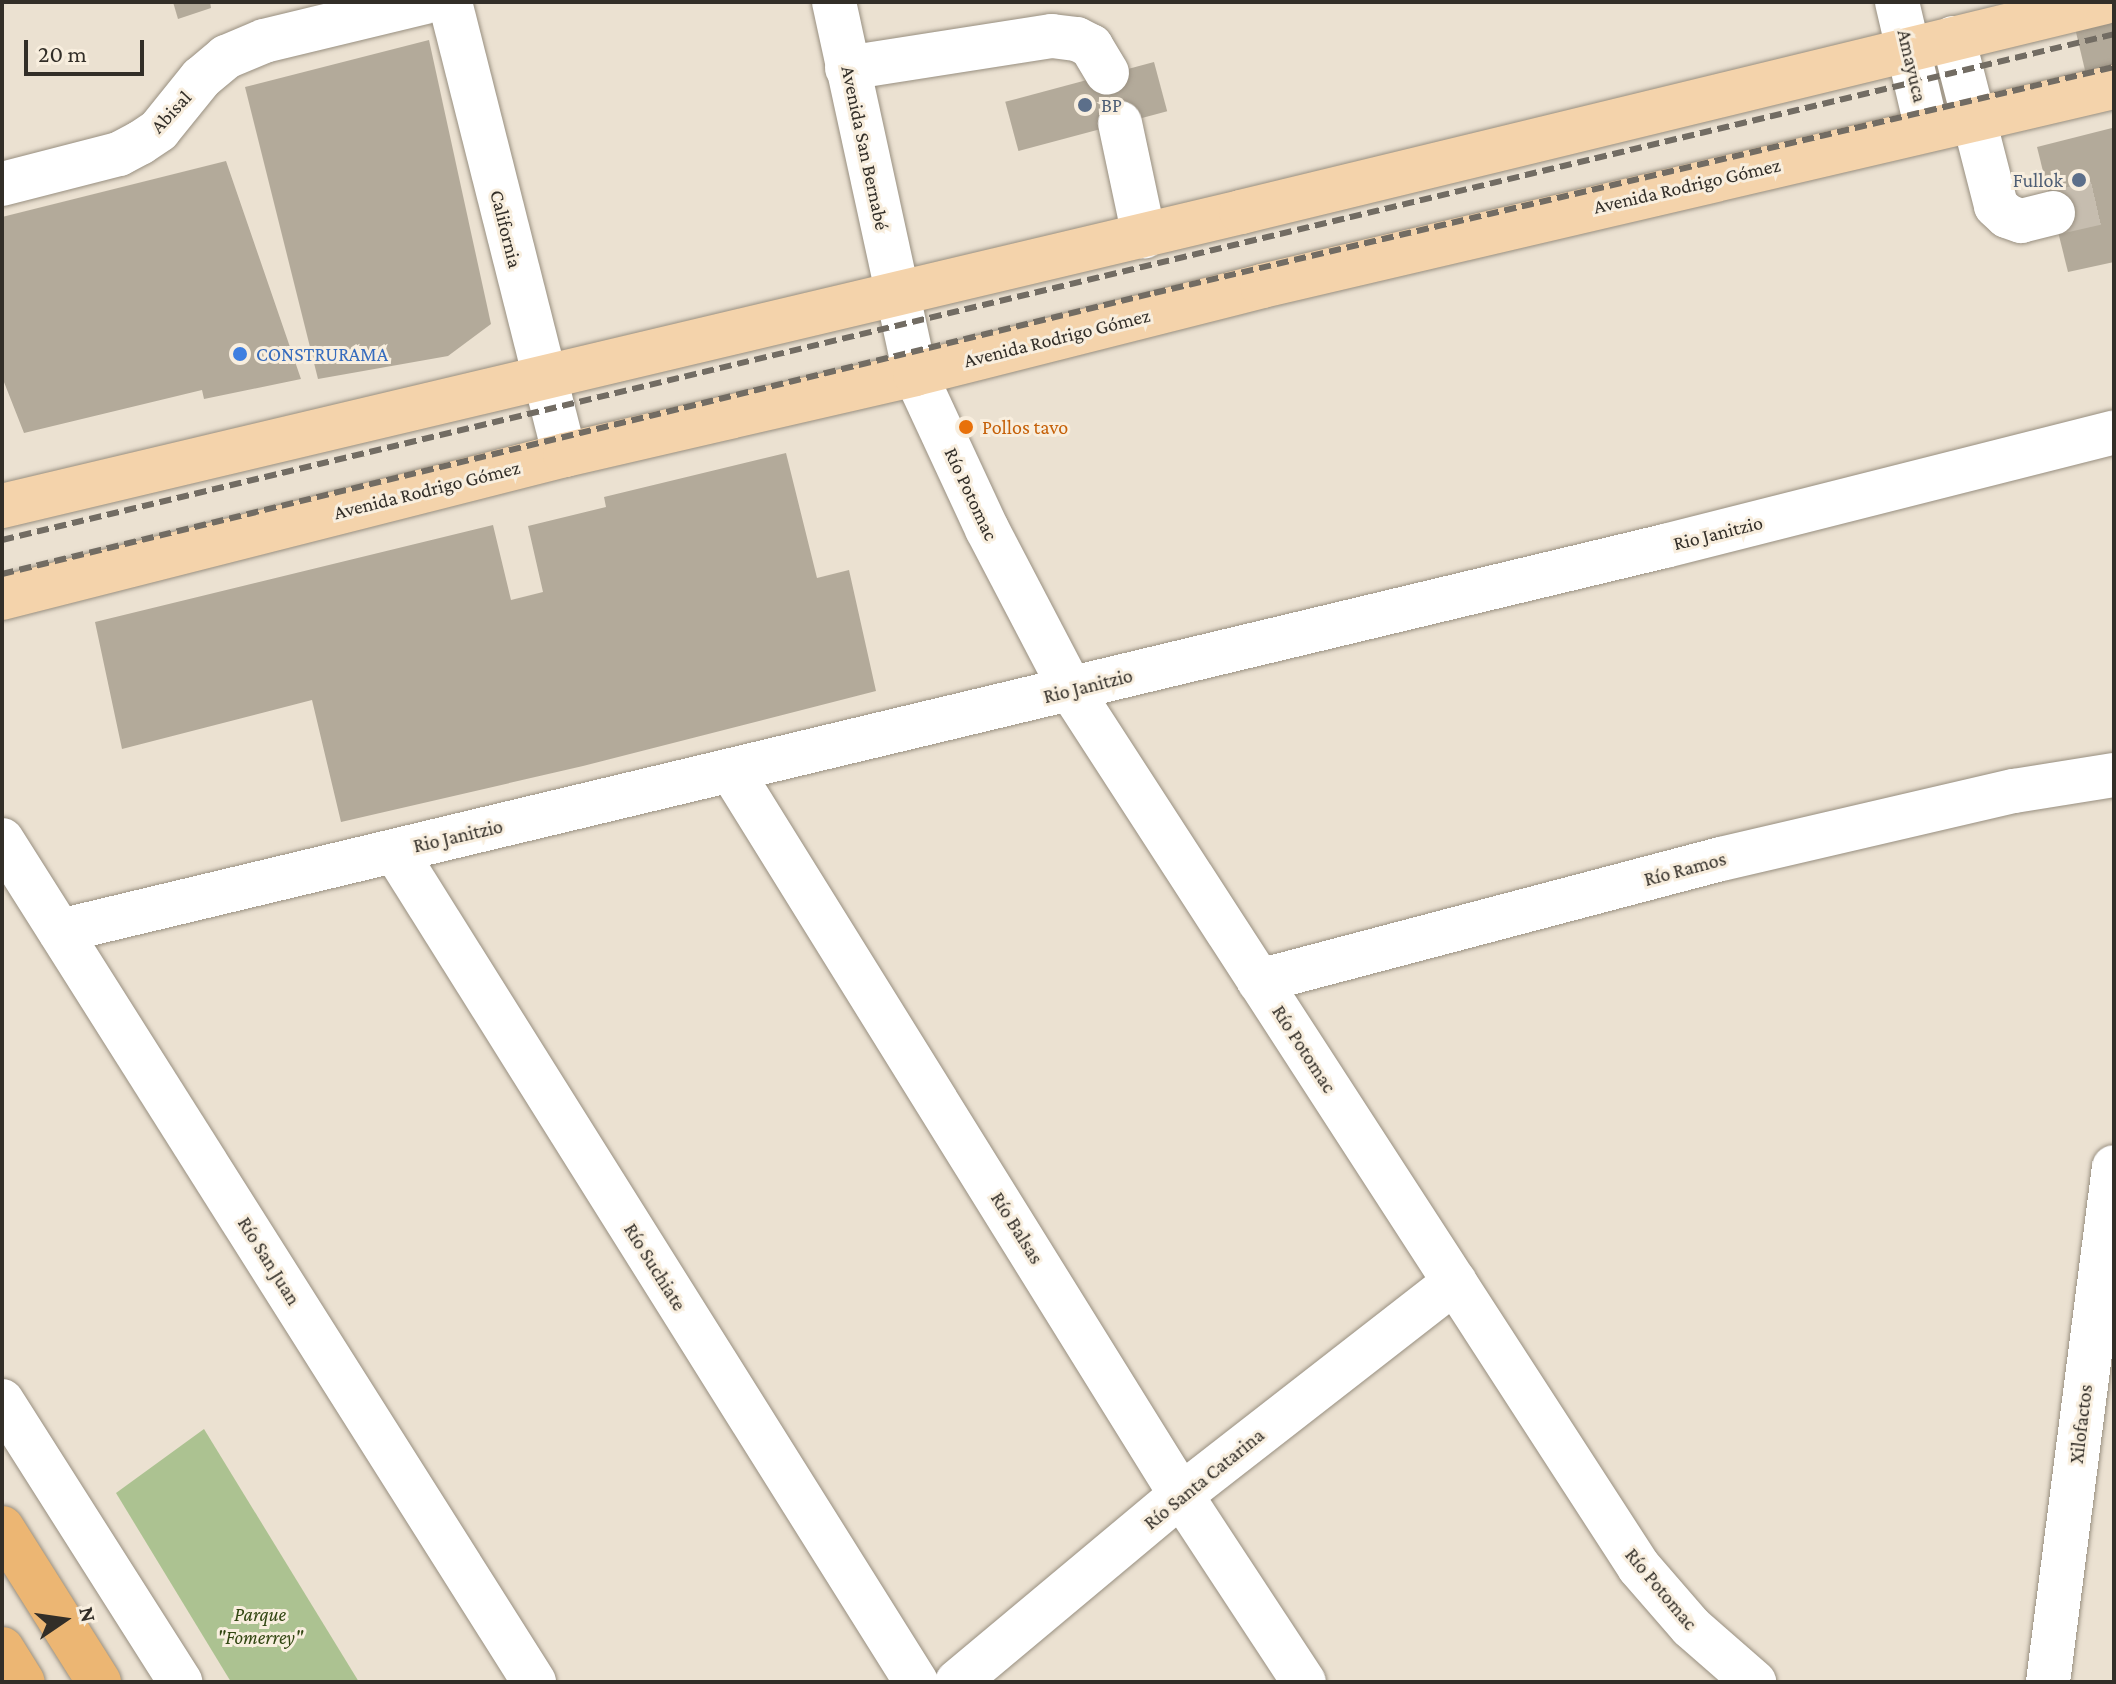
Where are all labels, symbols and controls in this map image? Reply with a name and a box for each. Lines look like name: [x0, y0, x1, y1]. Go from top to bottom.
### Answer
scale bar: [28, 24, 148, 74]
street label: Amayuca: [1892, 27, 1932, 105]
text: 20 m: [38, 40, 87, 67]
street label: Avenida San Bernabé: [836, 64, 894, 232]
street label: Abisal: [145, 86, 197, 138]
place label: BP: [1101, 93, 1122, 117]
marker: BP: [1076, 96, 1094, 114]
street label: Avenida Rodrigo Gómez: [1591, 153, 1783, 219]
place label: Fullok: [2013, 168, 2063, 192]
marker: Fullok: [2070, 171, 2088, 189]
street label: California: [485, 188, 527, 270]
street label: Avenida Rodrigo Gómez: [961, 303, 1153, 373]
place label: CONSTRURAMA: [256, 342, 388, 366]
marker: CONSTRURAMA: [231, 345, 249, 363]
place label: Pollos tavo: [982, 415, 1068, 439]
marker: Pollos tavo: [957, 418, 975, 436]
street label: Río Potomac: [939, 444, 1003, 544]
street label: Avenida Rodrigo Gómez: [331, 455, 523, 525]
street label: Rio Janitzio: [1671, 510, 1765, 556]
street label: Rio Janitzio: [1041, 663, 1135, 709]
street label: Rio Janitzio: [411, 814, 505, 858]
street label: Río Ramos: [1641, 847, 1729, 891]
street label: Río Potomac: [1267, 1001, 1341, 1097]
street label: Río Balsas: [986, 1188, 1048, 1268]
street label: Río San Juan: [232, 1212, 306, 1310]
street label: Río Suchiate: [619, 1219, 691, 1315]
street label: Xilofactos: [2064, 1383, 2098, 1465]
street label: Río Santa Catarina: [1139, 1423, 1269, 1535]
street label: Río Potomac: [1620, 1543, 1702, 1635]
north arrow: [24, 1580, 104, 1660]
park label: Parque "Fomerrey": [217, 1602, 303, 1649]
text: N: [74, 1604, 102, 1625]

